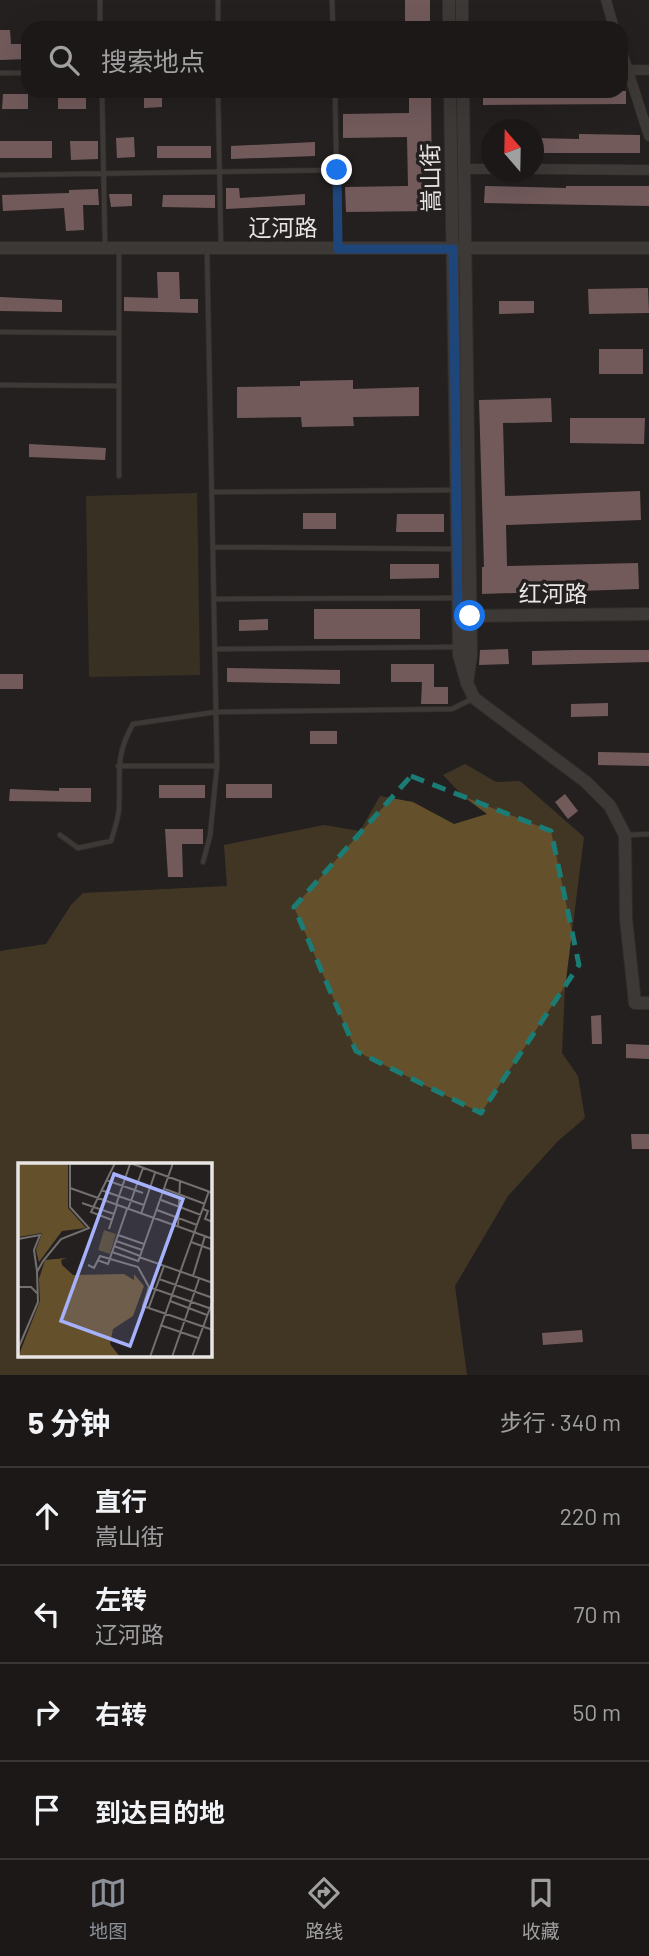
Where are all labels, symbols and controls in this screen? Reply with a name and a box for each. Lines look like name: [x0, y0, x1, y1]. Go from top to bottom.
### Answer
search box: [21, 21, 628, 98]
icon: search: [45, 41, 83, 79]
text: 搜索地点: [101, 45, 205, 76]
north arrow: [481, 119, 544, 182]
street label: 嵩山街: [415, 143, 445, 213]
route end: [321, 154, 352, 185]
street label: 辽河路: [249, 213, 318, 241]
street label: 红河路: [519, 579, 588, 607]
route start: [454, 600, 485, 631]
inset map: [18, 1163, 212, 1358]
text: 5 分钟: [28, 1404, 110, 1440]
text: 步行 · 340 m: [500, 1408, 621, 1436]
text: 直行: [95, 1485, 147, 1516]
icon: ahead: [28, 1497, 66, 1535]
text: 220 m: [560, 1502, 621, 1530]
text: 嵩山街: [95, 1522, 164, 1550]
text: 左转: [95, 1583, 147, 1614]
icon: left: [28, 1595, 66, 1633]
text: 70 m: [574, 1600, 621, 1628]
text: 辽河路: [95, 1620, 164, 1648]
icon: right: [28, 1693, 66, 1731]
text: 右转: [95, 1698, 147, 1729]
text: 50 m: [573, 1698, 621, 1726]
icon: arrive: [28, 1791, 66, 1829]
text: 到达目的地: [95, 1796, 225, 1827]
tab: 地图: [89, 1874, 127, 1943]
tab: 路线: [305, 1874, 344, 1943]
tab: 收藏: [522, 1874, 560, 1943]

